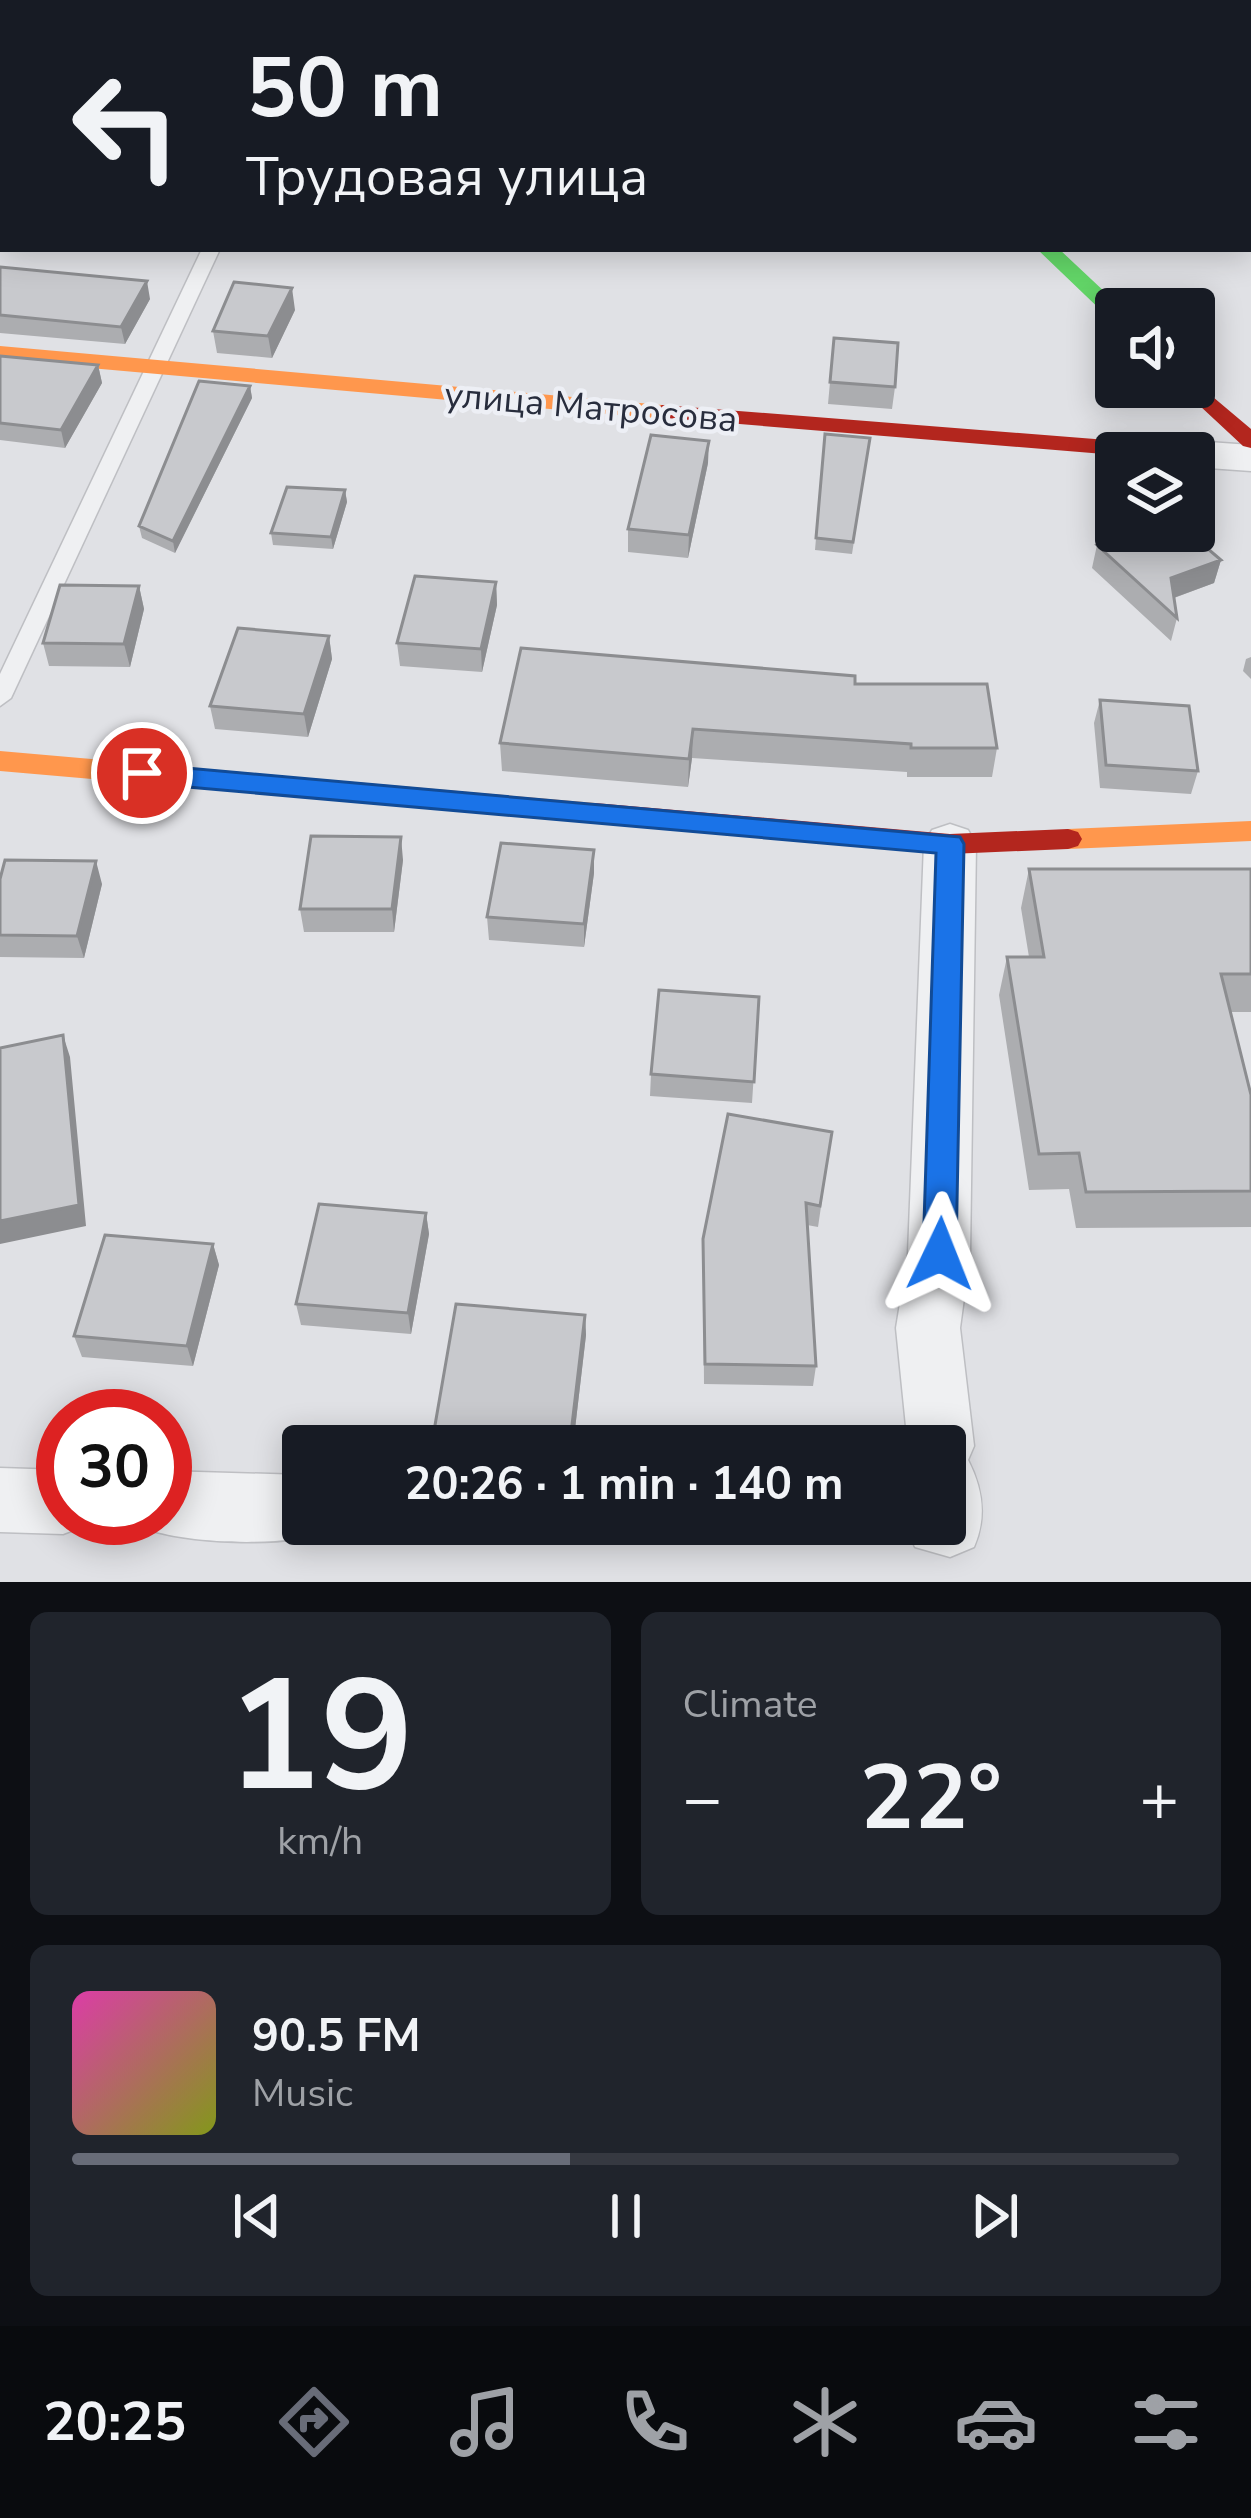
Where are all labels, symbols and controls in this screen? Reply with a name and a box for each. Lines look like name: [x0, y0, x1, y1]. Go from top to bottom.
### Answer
text: 50 m: [246, 31, 443, 146]
icon: left: [48, 48, 204, 204]
text: Трудовая улица: [246, 140, 648, 214]
map controls: [1095, 288, 1215, 552]
button: sound: [1095, 288, 1215, 408]
street label: улица Матросова: [442, 370, 739, 445]
button: layers: [1095, 432, 1215, 552]
pin: [91, 722, 193, 824]
icon: arrive: [109, 740, 175, 806]
position arrow: [877, 1191, 1003, 1317]
speed limit sign: 30: [36, 1389, 192, 1545]
text: 20:26 · 1 min · 140 m: [404, 1454, 844, 1515]
text: 19: [227, 1630, 414, 1843]
text: Climate: [683, 1678, 818, 1731]
text: 22°: [860, 1737, 1002, 1860]
text: −: [683, 1754, 722, 1844]
text: +: [1139, 1754, 1179, 1844]
text: km/h: [277, 1815, 363, 1868]
text: 90.5 FM: [252, 2006, 421, 2067]
text: Music: [252, 2067, 353, 2120]
icon: previous: [224, 2183, 290, 2249]
icon: pause: [593, 2183, 659, 2249]
icon: next: [962, 2183, 1028, 2249]
icon: directions: [272, 2380, 356, 2464]
icon: music: [443, 2380, 527, 2464]
icon: phone: [613, 2380, 697, 2464]
icon: climate: [783, 2380, 867, 2464]
icon: car: [954, 2380, 1038, 2464]
icon: filters: [1124, 2380, 1208, 2464]
text: 20:25: [43, 2385, 186, 2459]

